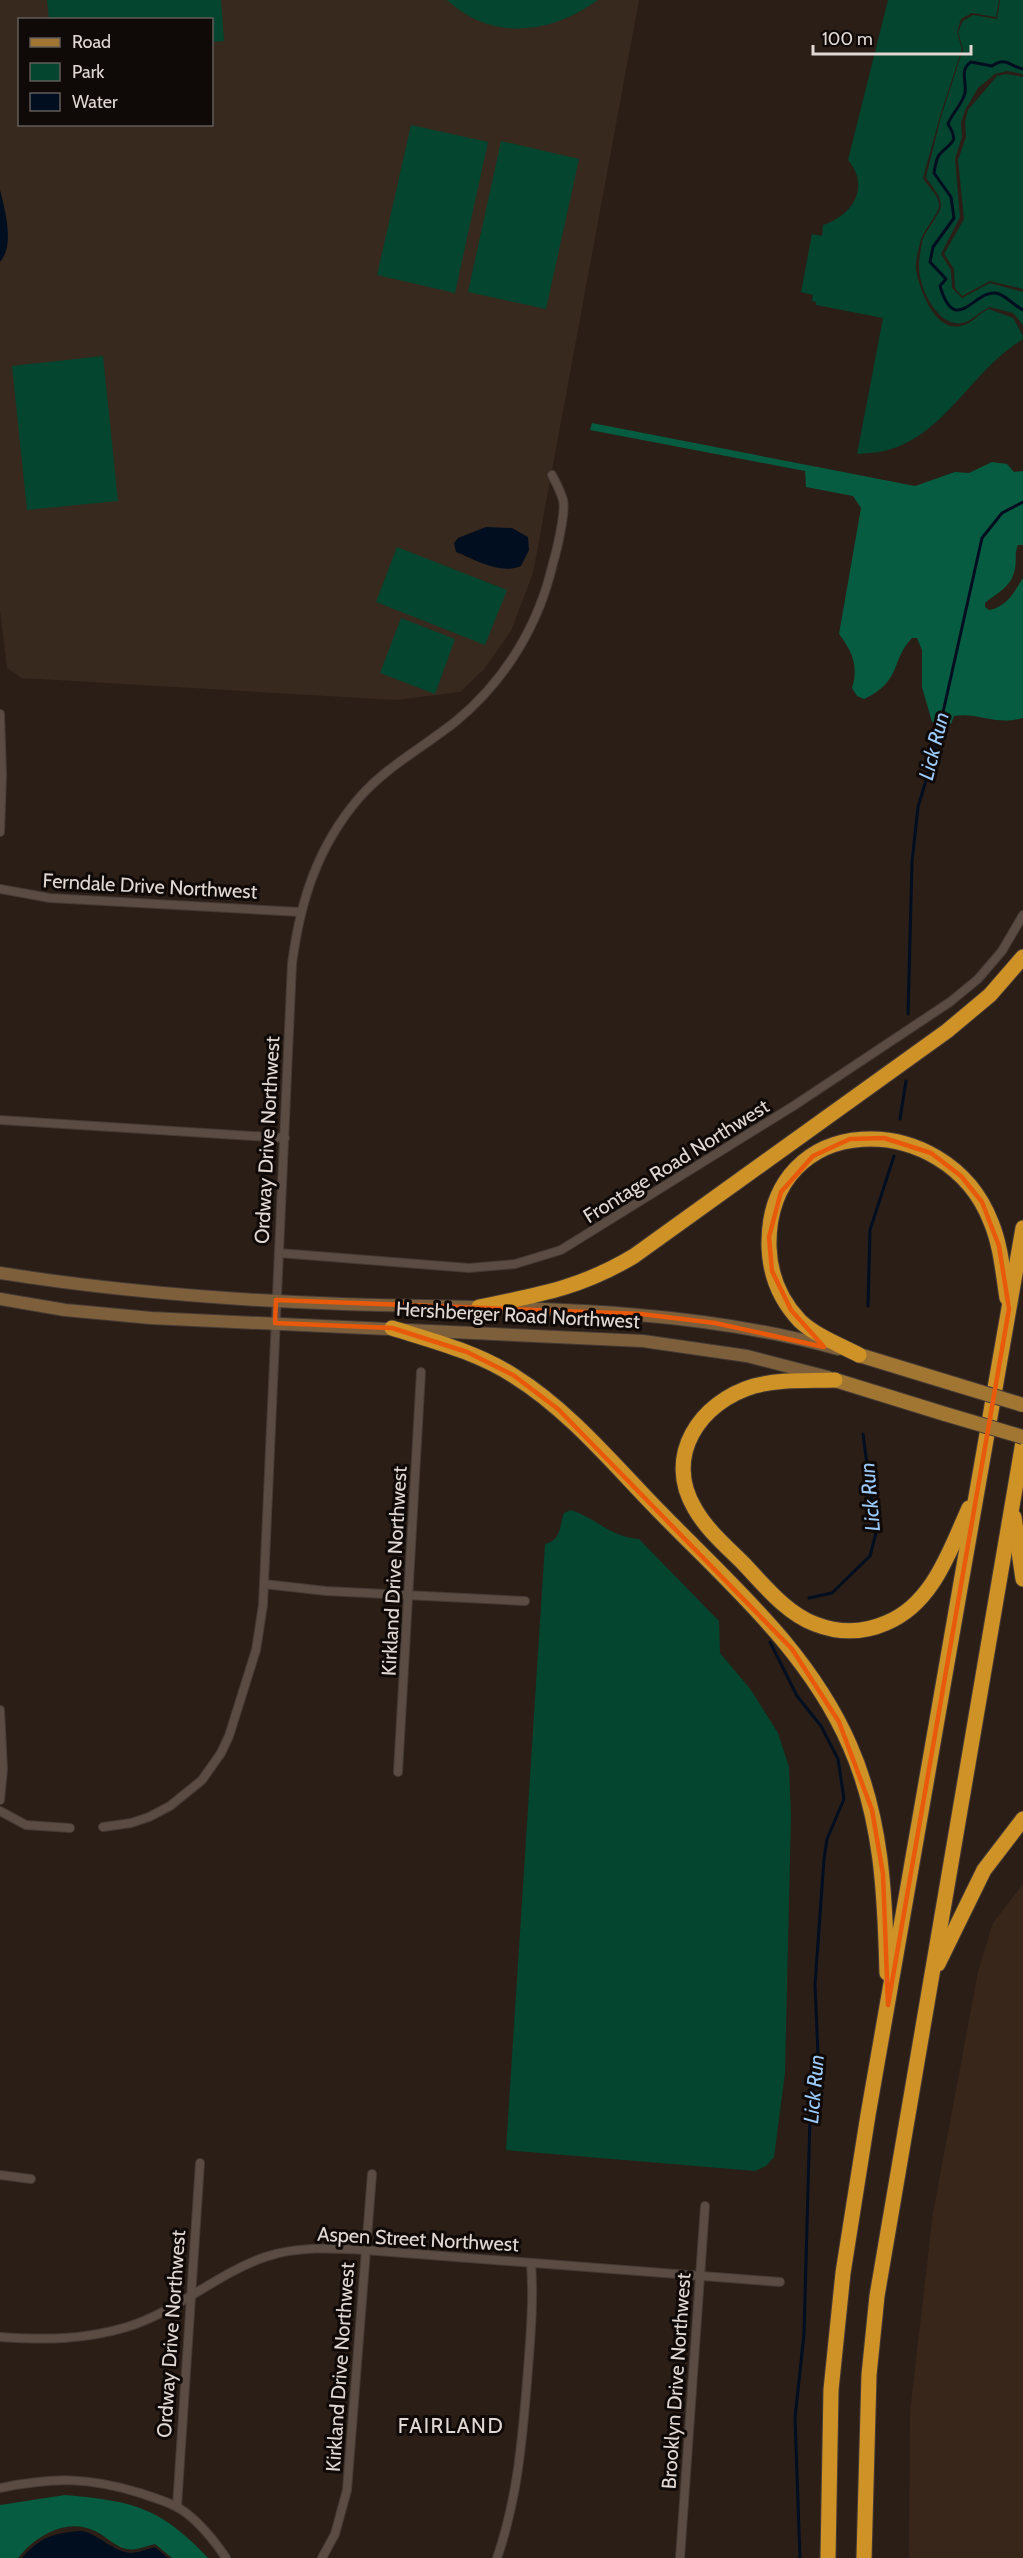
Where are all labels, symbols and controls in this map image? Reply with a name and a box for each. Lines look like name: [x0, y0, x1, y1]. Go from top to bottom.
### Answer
legend: [18, 18, 213, 126]
scale bar: [813, 18, 970, 56]
text: 100 m: [822, 28, 873, 50]
text: Road: [72, 31, 111, 53]
text: Park: [72, 61, 105, 83]
text: Water: [72, 91, 118, 113]
water label: Lick Run: [913, 709, 954, 782]
street label: Ferndale Drive Northwest: [42, 868, 258, 904]
street label: Ordway Drive Northwest: [250, 1035, 284, 1245]
street label: Frontage Road Northwest: [579, 1094, 774, 1228]
street label: Hershberger Road Northwest: [395, 1297, 641, 1333]
water label: Lick Run: [854, 1462, 885, 1533]
street label: Kirkland Drive Northwest: [377, 1465, 411, 1676]
water label: Lick Run: [798, 2053, 829, 2124]
street label: Aspen Street Northwest: [317, 2222, 520, 2256]
street label: Ordway Drive Northwest: [152, 2229, 190, 2439]
street label: Kirkland Drive Northwest: [321, 2261, 359, 2473]
street label: Brooklyn Drive Northwest: [656, 2272, 696, 2490]
district label: FAIRLAND: [398, 2413, 504, 2438]

